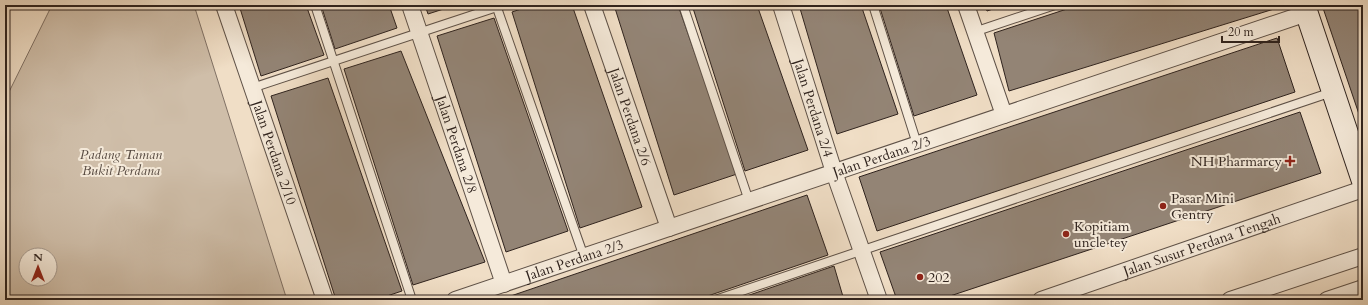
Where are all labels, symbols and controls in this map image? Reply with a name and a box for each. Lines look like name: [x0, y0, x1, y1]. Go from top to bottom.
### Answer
scale bar: [1222, 18, 1279, 44]
text: 20 m: [1228, 24, 1255, 40]
street label: Jalan Perdana 2/4: [789, 54, 838, 159]
street label: Jalan Perdana 2/6: [604, 63, 656, 168]
street label: Jalan Perdana 2/8: [431, 91, 482, 196]
street label: Jalan Perdana 2/10: [247, 96, 301, 207]
street label: Jalan Perdana 2/3: [828, 131, 933, 182]
park label: Padang Taman Bukit Perdana: [80, 145, 162, 180]
place label: NH Pharmarcy: [1191, 152, 1283, 171]
marker: NH Pharmarcy: [1285, 156, 1295, 166]
place label: Pasar Mini Gentry: [1171, 189, 1234, 224]
marker: Pasar Mini Gentry: [1158, 201, 1168, 211]
street label: Jalan Susur Perdana Tengah: [1119, 209, 1283, 281]
place label: Kopitiam uncle tey: [1074, 217, 1130, 252]
marker: Kopitiam uncle tey: [1061, 229, 1071, 239]
street label: Jalan Perdana 2/3: [521, 234, 626, 286]
north arrow: [18, 247, 58, 287]
text: N: [33, 250, 43, 265]
place label: 202: [928, 268, 950, 287]
marker: 202: [915, 272, 925, 282]

